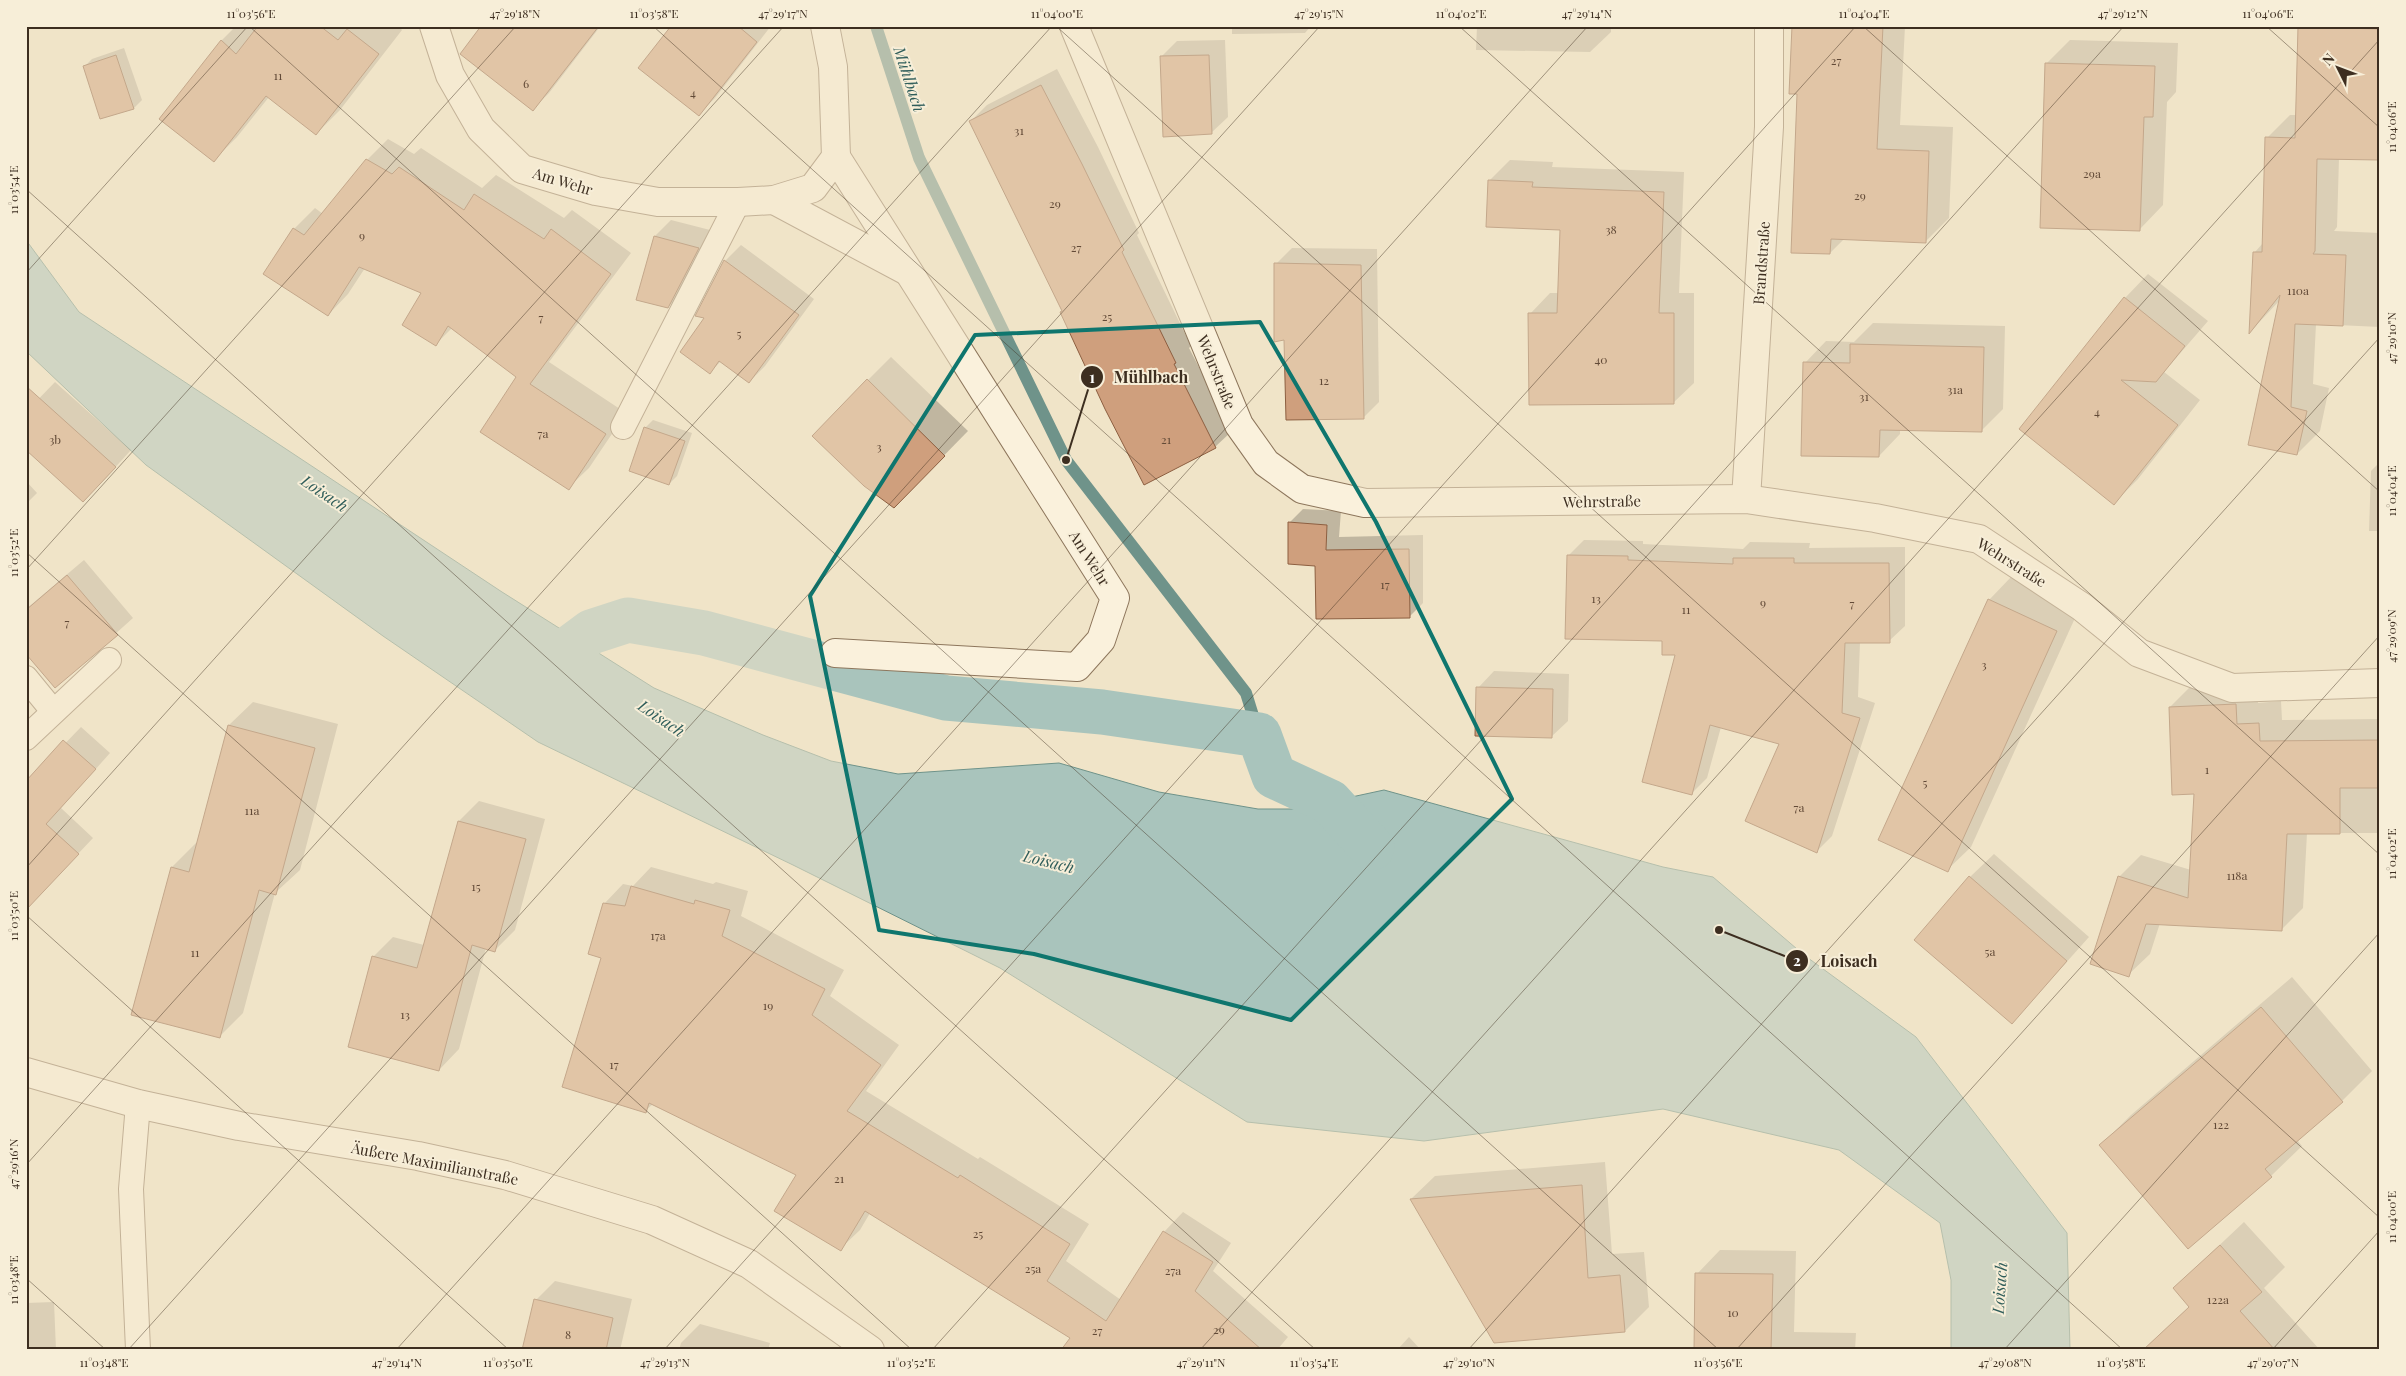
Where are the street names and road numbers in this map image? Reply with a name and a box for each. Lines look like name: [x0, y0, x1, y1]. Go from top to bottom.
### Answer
street label: Am Wehr: [530, 162, 596, 200]
street label: Brandstraße: [1748, 221, 1774, 305]
street label: Wehrstraße: [1193, 331, 1241, 412]
street label: Wehrstraße: [1562, 490, 1641, 512]
street label: Am Wehr: [1065, 526, 1115, 590]
street label: Wehrstraße: [1973, 532, 2050, 591]
street label: Äußere Maximilianstraße: [349, 1137, 520, 1189]

